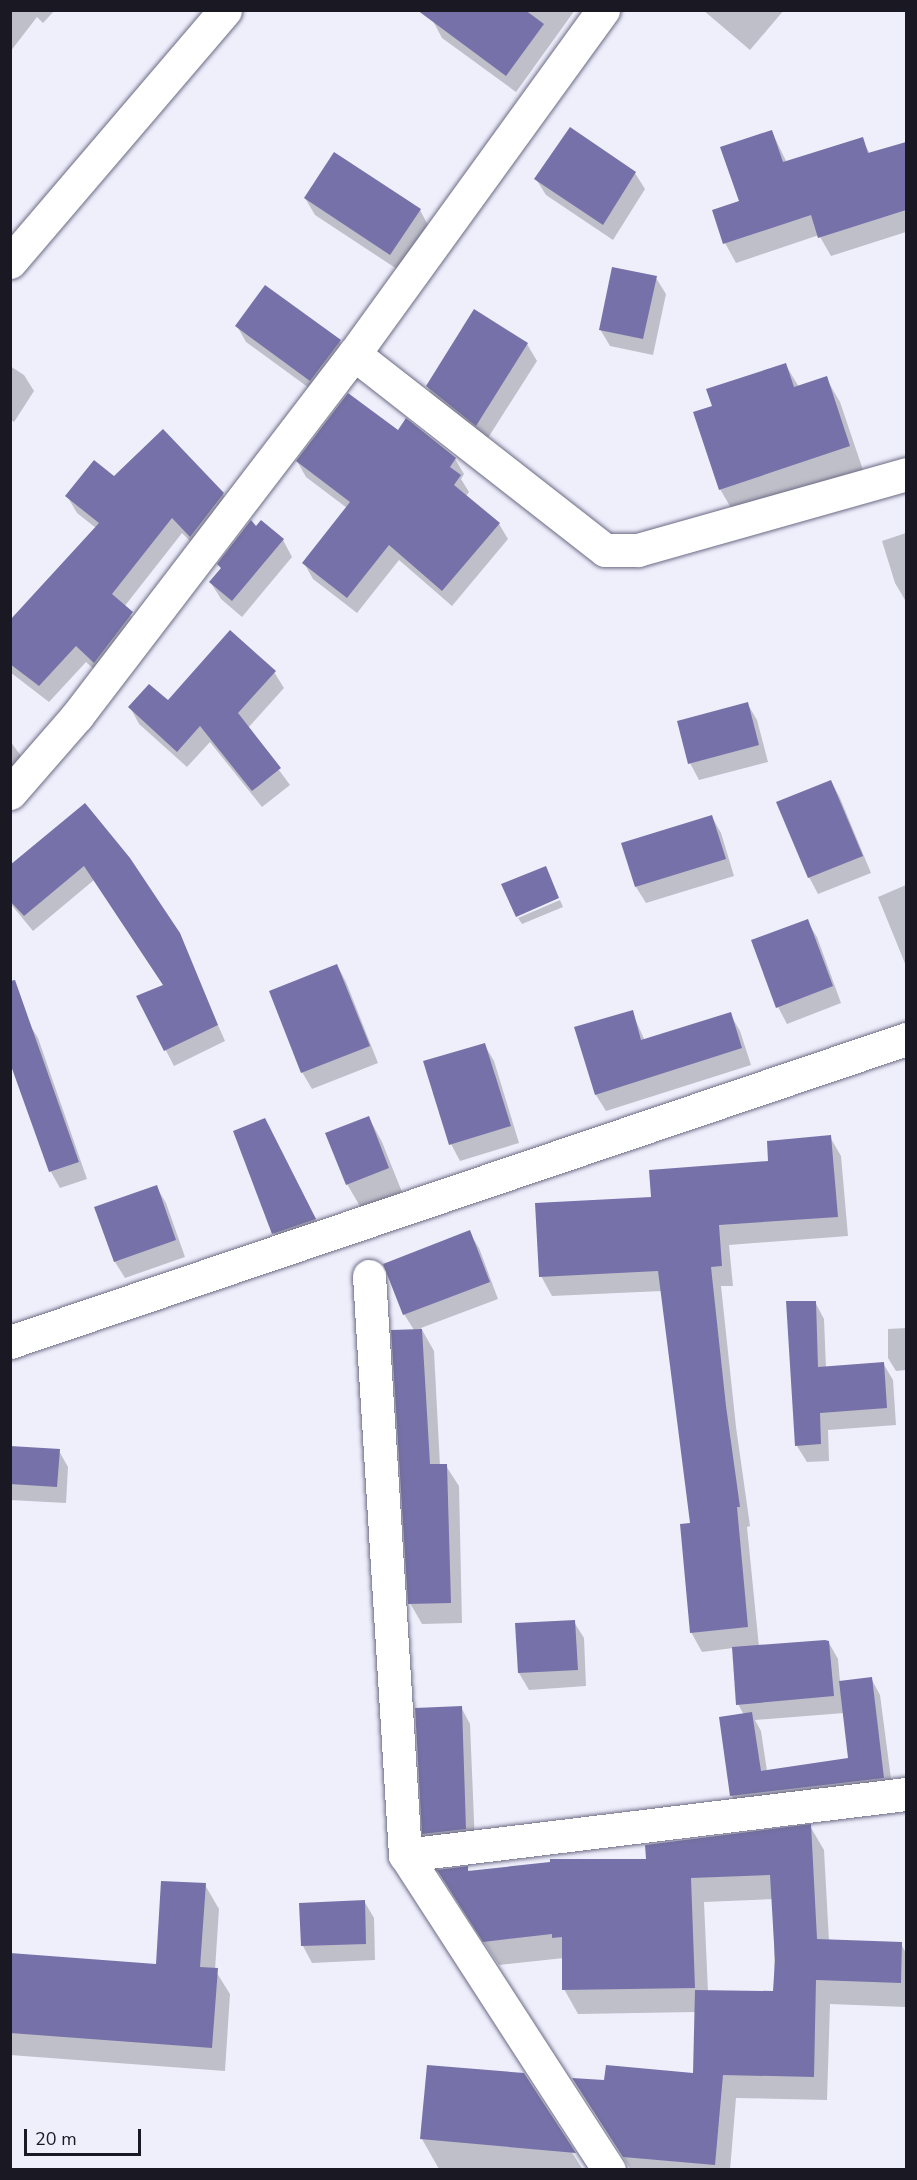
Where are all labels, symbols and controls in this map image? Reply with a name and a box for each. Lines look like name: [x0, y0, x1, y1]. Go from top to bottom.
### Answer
scale bar: [27, 2117, 144, 2155]
text: 20 m: [35, 2127, 77, 2151]

